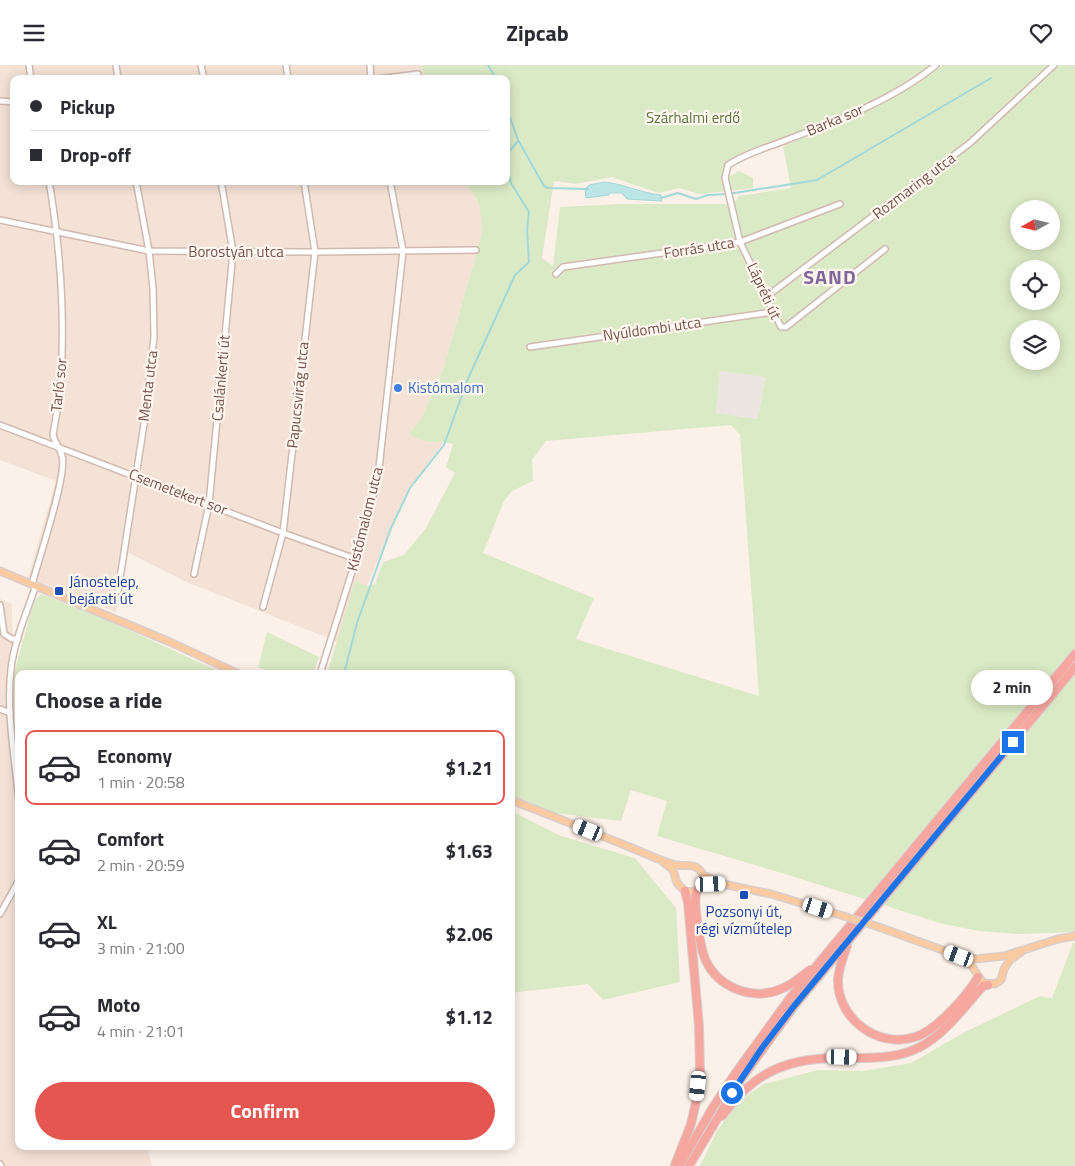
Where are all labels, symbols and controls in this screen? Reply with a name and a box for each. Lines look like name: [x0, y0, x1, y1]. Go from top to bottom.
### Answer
text: Zipcab: [506, 16, 569, 50]
icon: menu: [20, 19, 48, 47]
icon: heart: [1027, 19, 1055, 47]
text: Pickup: [60, 92, 115, 121]
street label: Barka sor: [803, 97, 867, 142]
park label: Szárhalmi erdő: [646, 106, 740, 129]
text: Drop-off: [60, 140, 131, 169]
street label: Rozmaring utca: [867, 146, 960, 224]
north arrow: [1010, 200, 1060, 250]
map controls: [1010, 200, 1060, 370]
street label: Forrás utca: [662, 231, 736, 264]
street label: Borostyán utca: [188, 240, 284, 263]
street label: Lápréti út: [741, 259, 788, 324]
button: locate: [1010, 260, 1060, 310]
district label: SAND: [803, 261, 857, 292]
street label: Nyúldombi utca: [601, 310, 703, 347]
button: layers: [1010, 320, 1060, 370]
street label: Csalánkerti út: [205, 333, 236, 422]
street label: Papucsvirág utca: [280, 340, 315, 449]
street label: Menta utca: [132, 349, 163, 423]
street label: Tarló sor: [44, 357, 73, 413]
place label: Kistómalom: [408, 376, 484, 399]
marker: Kistómalom: [392, 382, 404, 394]
street label: Csemetekert sor: [125, 462, 231, 521]
street label: Kistómalom utca: [340, 464, 389, 573]
place label: Jánostelep, bejárati út: [69, 570, 139, 610]
marker: Jánostelep, bejárati út: [53, 585, 65, 597]
callout: 2 min: [972, 669, 1054, 705]
text: 2 min: [993, 675, 1031, 699]
text: Choose a ride: [35, 683, 162, 717]
route end: [1002, 731, 1024, 753]
text: Economy: [97, 741, 172, 770]
icon: car: [37, 745, 82, 790]
text: $1.21: [446, 753, 493, 782]
text: 1 min · 20:58: [97, 770, 185, 794]
car: [571, 817, 604, 843]
text: Comfort: [97, 824, 164, 853]
icon: car: [37, 828, 82, 873]
text: $1.63: [446, 836, 493, 865]
text: 2 min · 20:59: [97, 853, 185, 877]
car: [695, 876, 726, 892]
marker: Pozsonyi út, régi vízműtelep: [738, 889, 750, 901]
car: [801, 896, 834, 920]
place label: Pozsonyi út, régi vízműtelep: [696, 900, 792, 940]
text: XL: [97, 907, 117, 936]
icon: car: [37, 911, 82, 956]
text: $2.06: [446, 919, 493, 948]
text: 3 min · 21:00: [97, 936, 185, 960]
car: [942, 944, 975, 968]
text: Moto: [97, 990, 140, 1019]
icon: car: [37, 994, 82, 1039]
text: $1.12: [446, 1002, 493, 1031]
text: 4 min · 21:01: [97, 1019, 185, 1043]
car: [826, 1049, 857, 1065]
car: [688, 1070, 707, 1102]
button: Confirm: [35, 1082, 495, 1140]
route start: [721, 1082, 743, 1104]

